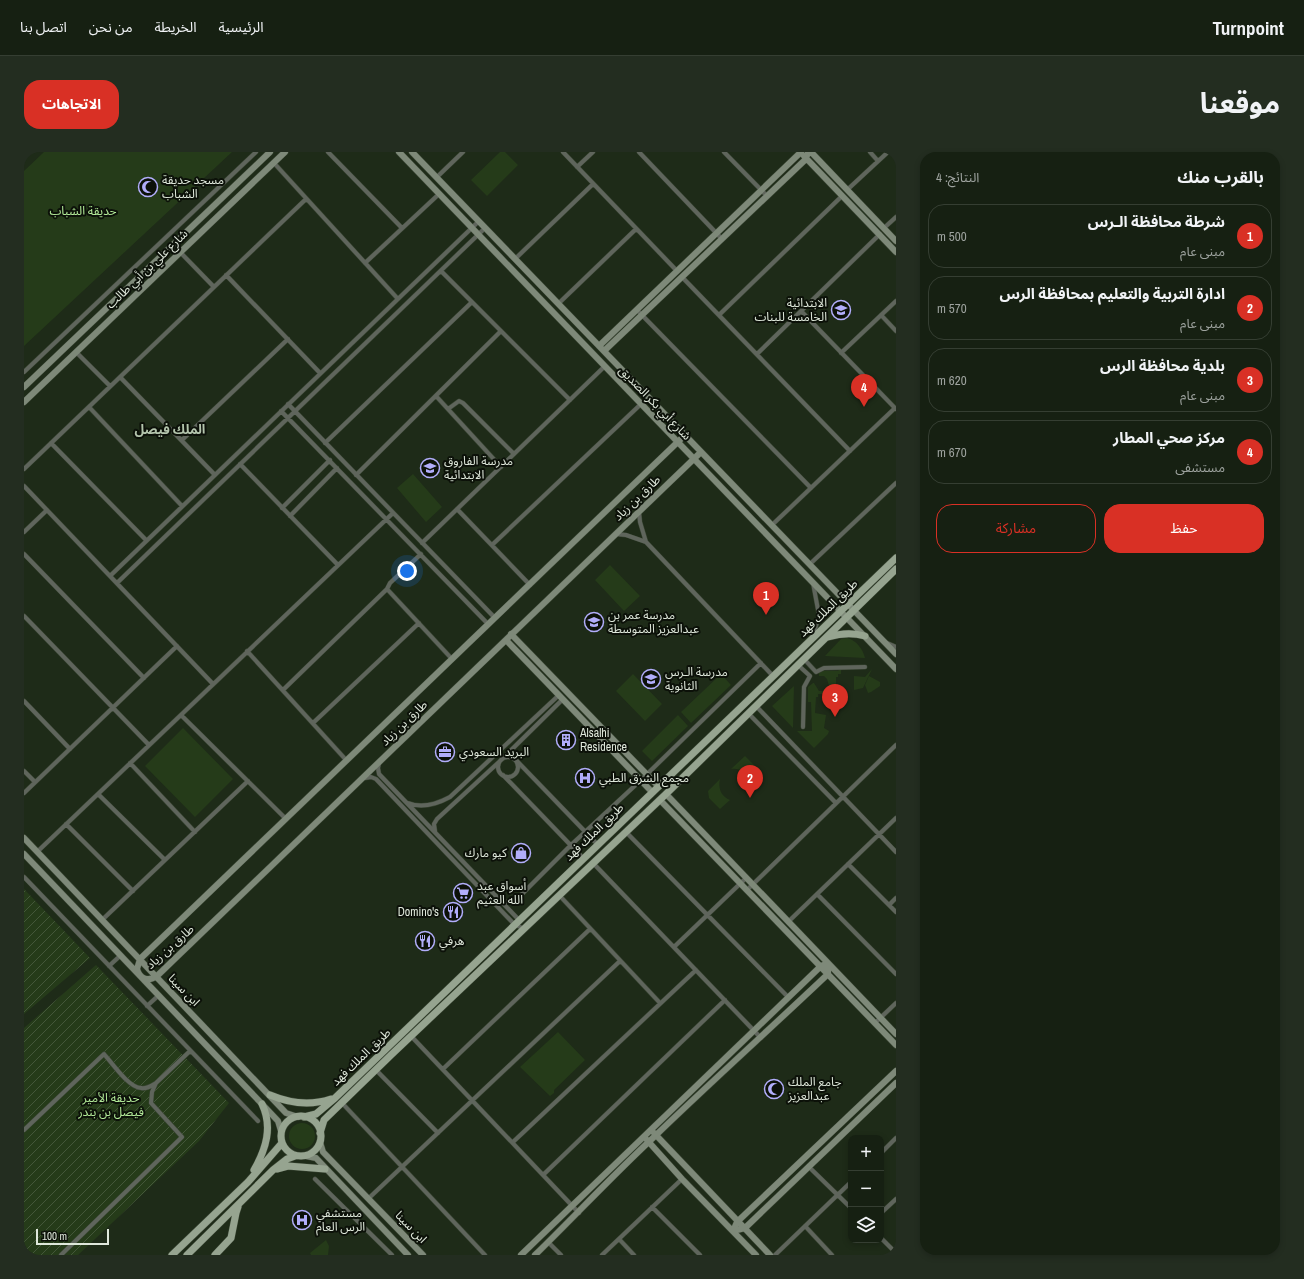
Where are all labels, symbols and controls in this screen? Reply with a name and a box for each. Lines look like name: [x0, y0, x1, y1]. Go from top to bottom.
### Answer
text: Turnpoint: [1212, 15, 1284, 41]
text: اتصل بنا: [20, 18, 67, 36]
text: من نحن: [89, 18, 133, 36]
text: الخريطة: [155, 18, 196, 36]
text: الرئيسية: [218, 18, 264, 36]
button: الاتجاهات: [24, 80, 119, 129]
text: موقعنا: [1200, 84, 1280, 122]
text: بالقرب منك: [1177, 165, 1264, 188]
text: النتائج: 4: [936, 169, 979, 186]
place label: مسجد حديقة الشباب: [162, 172, 224, 202]
mosque icon: مسجد حديقة الشباب: [137, 176, 159, 198]
park label: حديقة الشباب: [49, 203, 117, 219]
text: شرطة محافظة الـرس: [1088, 211, 1225, 232]
street label: شارع علي بن أبي طالب: [103, 226, 192, 313]
text: 500 m: [937, 228, 967, 245]
text: 1: [1247, 228, 1253, 245]
text: مبنى عام: [1180, 243, 1225, 260]
text: ادارة التربية والتعليم بمحافظة الرس: [999, 283, 1225, 304]
place label: الابتدائية الخامسة للبنات: [754, 295, 827, 325]
school or university icon: الابتدائية الخامسة للبنات: [830, 299, 852, 321]
text: 570 m: [937, 300, 967, 317]
text: 2: [1247, 300, 1253, 317]
text: مبنى عام: [1180, 315, 1225, 332]
text: بلدية محافظة الرس: [1100, 355, 1225, 376]
street label: شارع أبي بكر الصديق: [614, 362, 695, 445]
text: 620 m: [937, 372, 967, 389]
text: 3: [1247, 372, 1253, 389]
pin: 4: [851, 374, 877, 407]
text: مبنى عام: [1180, 387, 1225, 404]
district label: الملك فيصل: [135, 421, 205, 438]
text: مركز صحي المطار: [1113, 427, 1225, 448]
text: 670 m: [937, 444, 967, 461]
text: 4: [1247, 444, 1253, 461]
place label: مدرسة الفاروق الابتدائية: [444, 453, 513, 483]
school or university icon: مدرسة الفاروق الابتدائية: [419, 457, 441, 479]
text: مستشفى: [1175, 459, 1225, 476]
street label: طارق بن زياد: [610, 472, 664, 524]
button: مشاركة: [936, 504, 1096, 553]
button: حفظ: [1104, 504, 1264, 553]
your location: [397, 561, 417, 581]
street label: طريق الملك فهد: [795, 576, 861, 640]
pin: 1: [753, 582, 779, 615]
place label: مدرسة عمر بن عبدالعزيز المتوسطة: [608, 607, 699, 637]
school or university icon: مدرسة عمر بن عبدالعزيز المتوسطة: [583, 611, 605, 633]
place label: مدرسة الـرس الثانوية: [665, 664, 728, 694]
school or university icon: مدرسة الـرس الثانوية: [640, 668, 662, 690]
pin: 3: [822, 684, 848, 717]
street label: طارق بن زياد: [377, 697, 431, 749]
place label: Alsalhi Residence: [579, 725, 627, 755]
building icon: Alsalhi Residence: [555, 729, 577, 751]
office icon: البريد السعودي: [434, 741, 456, 763]
place label: البريد السعودي: [459, 744, 529, 762]
pin: 2: [737, 765, 763, 798]
hospital icon: مجمع الشرق الطبي: [574, 767, 596, 789]
place label: مجمع الشرق الطبي: [599, 770, 689, 788]
street label: طريق الملك فهد: [561, 800, 627, 864]
shop icon: كيو مارك: [510, 842, 532, 864]
place label: كيو مارك: [465, 845, 508, 861]
place label: أسواق عبد الله العثيم: [477, 878, 526, 909]
supermarket icon: أسواق عبد الله العثيم: [452, 882, 474, 904]
restaurant icon: Domino's: [442, 901, 464, 923]
place label: Domino's: [398, 904, 439, 920]
street label: طارق بن زياد: [143, 921, 197, 973]
restaurant icon: هرفي: [414, 930, 436, 952]
place label: هرفي: [439, 933, 465, 951]
street label: ابن سينا: [165, 970, 203, 1010]
street label: طريق الملك فهد: [328, 1025, 394, 1089]
place label: جامع الملك عبدالعزيز: [787, 1074, 842, 1104]
mosque icon: جامع الملك عبدالعزيز: [763, 1078, 785, 1100]
park label: حديقة الأمير فيصل بن بندر: [77, 1090, 144, 1120]
map controls: [848, 1135, 884, 1243]
button: +: [848, 1135, 884, 1171]
button: −: [848, 1171, 884, 1207]
place label: مستشفي الرس العام: [316, 1205, 365, 1236]
street label: ابن سينا: [392, 1207, 430, 1247]
button: layers: [848, 1207, 884, 1243]
hospital icon: مستشفي الرس العام: [291, 1209, 313, 1231]
scale bar: [36, 1227, 109, 1246]
text: 100 m: [42, 1229, 67, 1243]

